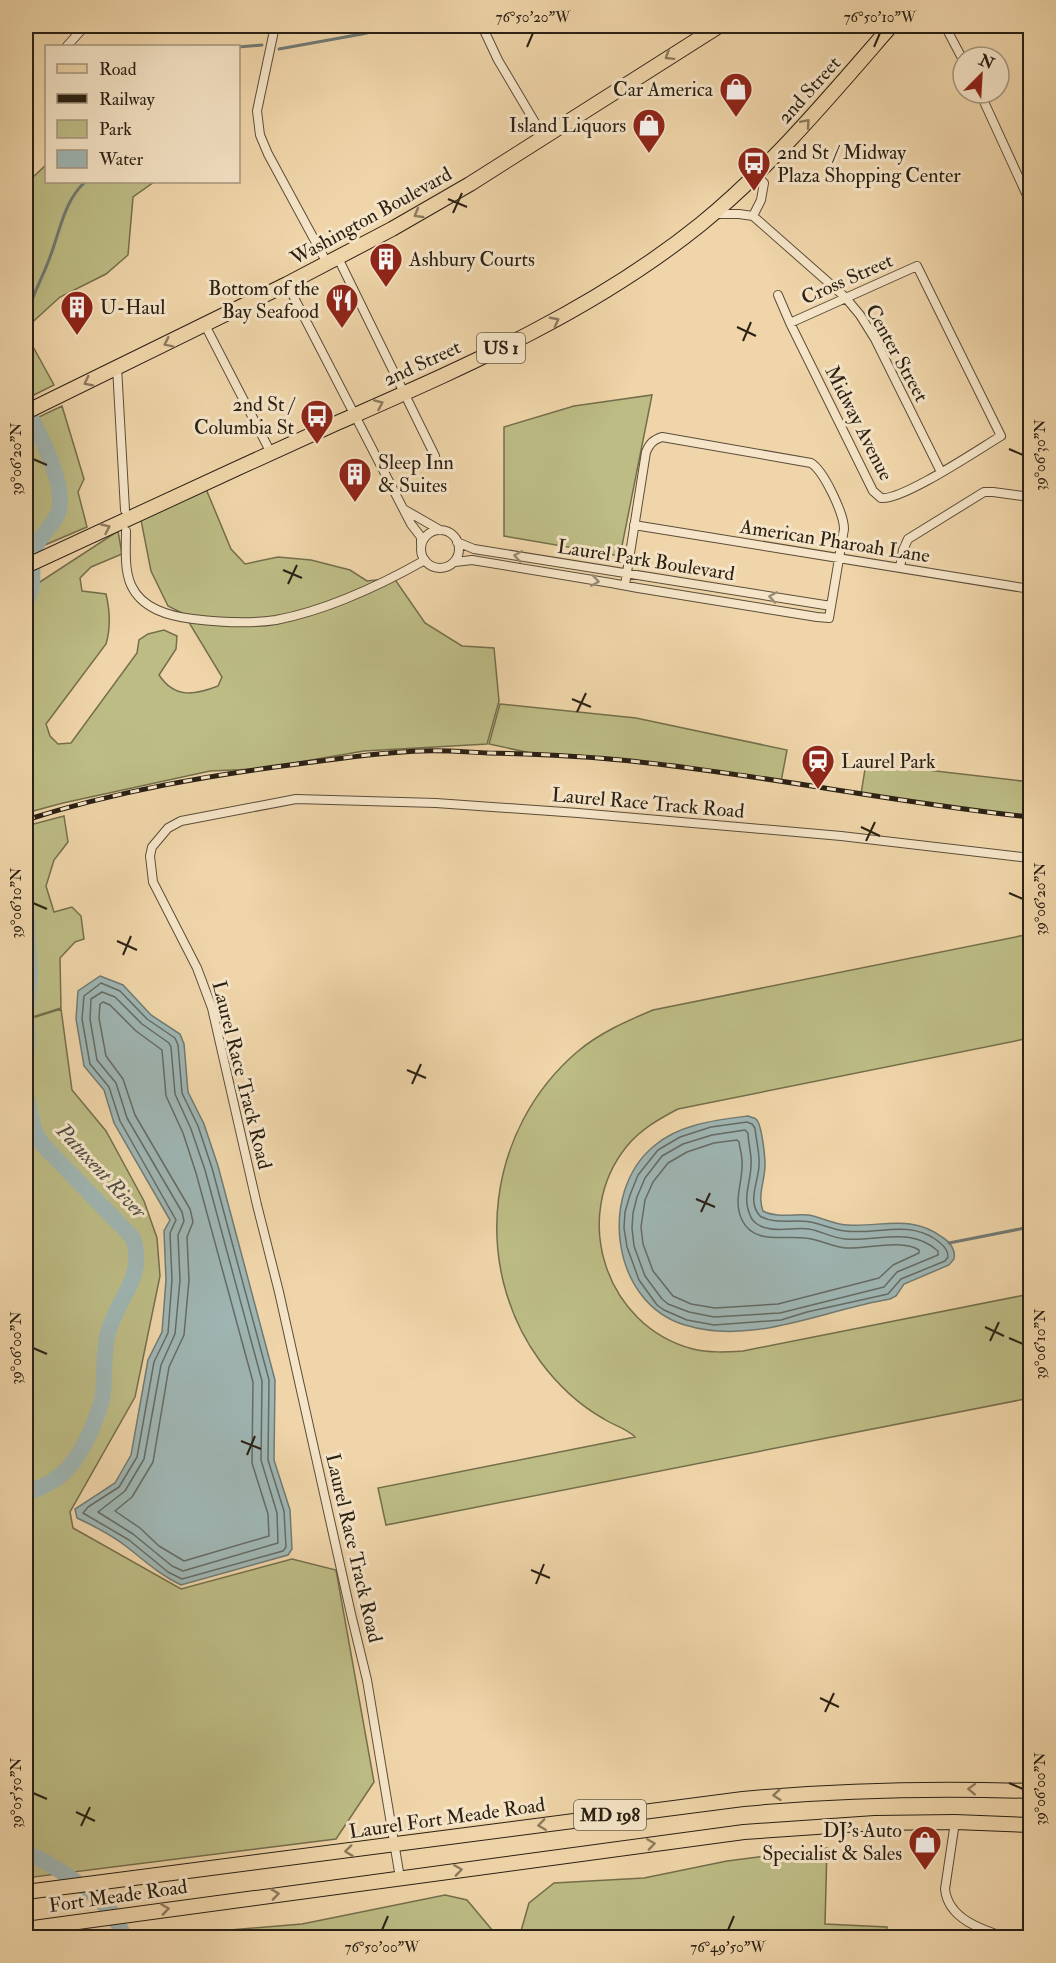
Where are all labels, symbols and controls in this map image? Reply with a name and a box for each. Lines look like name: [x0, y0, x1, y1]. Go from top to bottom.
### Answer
text: 76°50'20"W: [496, 8, 571, 27]
text: 76°50'10"W: [844, 8, 917, 27]
legend: [45, 45, 240, 183]
north arrow: [951, 45, 1011, 105]
one-way arrow: [665, 49, 676, 60]
text: N: [975, 50, 998, 75]
street label: 2nd Street: [772, 51, 846, 129]
text: Road: [99, 58, 137, 81]
shop icon: Car America: [718, 71, 754, 118]
place label: Car America: [613, 77, 714, 102]
text: Railway: [99, 88, 156, 111]
shop icon: Island Liquors: [631, 107, 667, 154]
place label: Island Liquors: [509, 113, 626, 138]
text: Park: [99, 118, 132, 141]
one-way arrow: [799, 119, 810, 130]
place label: 2nd St / Midway Plaza Shopping Center: [777, 140, 961, 189]
bus stop icon: 2nd St / Midway Plaza Shopping Center: [736, 145, 772, 192]
text: Water: [98, 148, 143, 171]
street label: Washington Boulevard: [285, 161, 456, 271]
one-way arrow: [414, 207, 424, 219]
building icon: Ashbury Courts: [368, 241, 404, 288]
place label: Ashbury Courts: [408, 247, 535, 272]
street label: Cross Street: [797, 248, 897, 310]
place label: Bottom of the Bay Seafood: [208, 276, 319, 324]
restaurant icon: Bottom of the Bay Seafood: [324, 282, 360, 329]
building icon: U-Haul: [59, 289, 95, 336]
place label: U-Haul: [100, 295, 165, 320]
street label: Center Street: [860, 300, 934, 407]
one-way arrow: [549, 317, 560, 328]
road number: US 1: [477, 333, 525, 363]
street label: 2nd Street: [379, 334, 465, 392]
one-way arrow: [163, 335, 174, 347]
street label: Midway Avenue: [819, 361, 899, 485]
one-way arrow: [84, 375, 95, 386]
place label: 2nd St / Columbia St: [194, 392, 296, 440]
bus stop icon: 2nd St / Columbia St: [299, 398, 335, 445]
one-way arrow: [373, 400, 384, 412]
text: 39°06'30"N: [1031, 419, 1050, 491]
text: 39°06'20"N: [7, 422, 26, 496]
place label: Sleep Inn & Suites: [378, 450, 454, 498]
building icon: Sleep Inn & Suites: [337, 456, 373, 503]
street label: American Pharoah Lane: [737, 514, 932, 568]
one-way arrow: [100, 524, 111, 536]
street label: Laurel Park Boulevard: [556, 534, 737, 586]
one-way arrow: [514, 551, 523, 563]
one-way arrow: [591, 574, 600, 586]
one-way arrow: [769, 591, 779, 604]
station icon: Laurel Park: [800, 743, 836, 790]
place label: Laurel Park: [841, 749, 936, 774]
street label: Laurel Race Track Road: [551, 782, 746, 824]
text: 39°06'20"N: [1031, 862, 1050, 936]
text: 39°06'10"N: [7, 867, 26, 938]
street label: Laurel Race Track Road: [206, 978, 278, 1172]
water label: Patuxent River: [49, 1117, 153, 1225]
text: 39°06'10"N: [1031, 1308, 1050, 1379]
text: 39°06'00"N: [7, 1311, 26, 1385]
street label: Laurel Race Track Road: [320, 1451, 388, 1645]
text: 39°06'00"N: [1031, 1752, 1050, 1826]
text: 39°05'50"N: [7, 1757, 26, 1829]
one-way arrow: [968, 1783, 977, 1796]
one-way arrow: [773, 1788, 782, 1801]
street label: Laurel Fort Meade Road: [347, 1792, 547, 1844]
road number: MD 198: [574, 1800, 646, 1830]
one-way arrow: [537, 1818, 547, 1830]
place label: DJ's Auto Specialist & Sales: [762, 1818, 902, 1867]
shop icon: DJ's Auto Specialist & Sales: [907, 1824, 943, 1871]
one-way arrow: [647, 1838, 656, 1851]
one-way arrow: [344, 1844, 353, 1856]
one-way arrow: [454, 1864, 463, 1877]
street label: Fort Meade Road: [47, 1874, 189, 1918]
one-way arrow: [270, 1889, 280, 1901]
one-way arrow: [161, 1904, 170, 1916]
text: 76°50'00"W: [345, 1938, 420, 1957]
text: 76°49'50"W: [690, 1938, 766, 1957]

